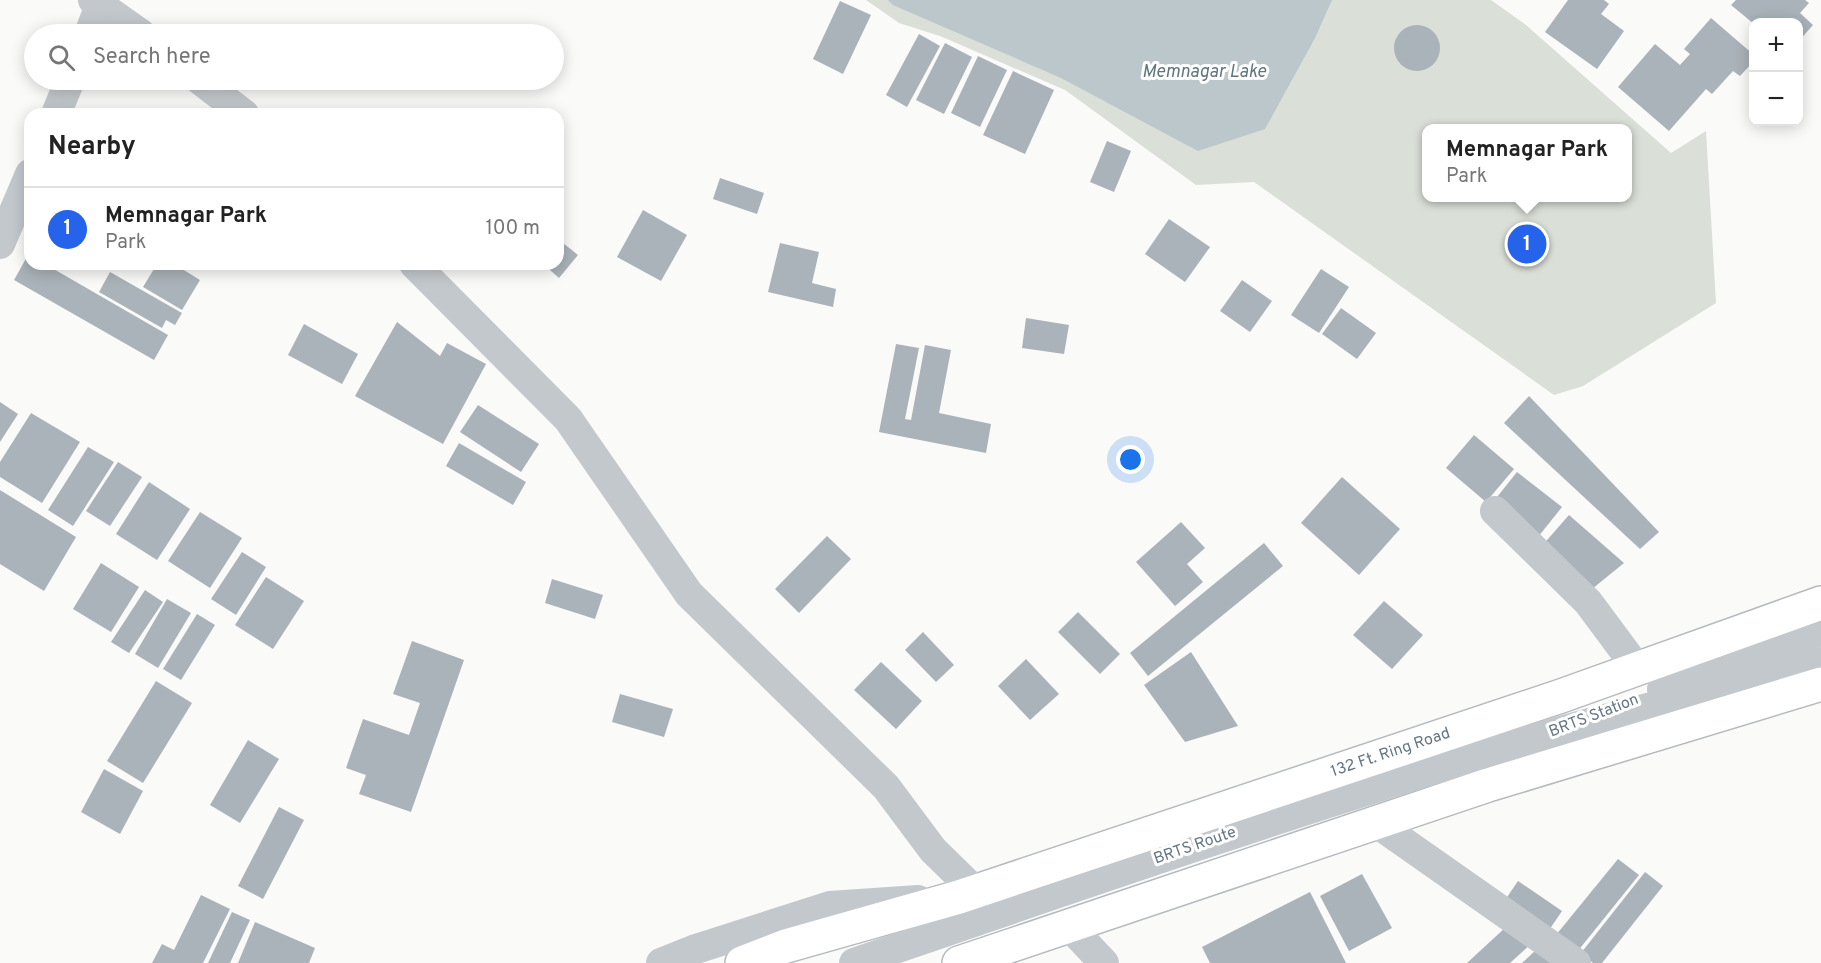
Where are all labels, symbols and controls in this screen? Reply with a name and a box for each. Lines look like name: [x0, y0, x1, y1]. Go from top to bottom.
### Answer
map controls: [1749, 18, 1803, 126]
button: +: [1749, 18, 1803, 72]
search box: [24, 24, 564, 90]
icon: search: [45, 41, 78, 74]
text: Search here: [93, 44, 211, 71]
water label: Memnagar Lake: [1142, 61, 1267, 84]
button: −: [1749, 72, 1803, 126]
popup: [1422, 124, 1632, 202]
text: Nearby: [48, 131, 136, 164]
text: Memnagar Park: [1446, 137, 1608, 164]
text: Park: [1446, 164, 1487, 190]
text: Memnagar Park: [105, 203, 267, 230]
text: 1: [64, 216, 72, 242]
text: 100 m: [485, 216, 540, 242]
pin: 1: [1508, 222, 1546, 266]
text: Park: [105, 230, 146, 256]
your location: [1116, 445, 1145, 474]
street label: BRTS Station: [1546, 690, 1642, 742]
street label: 132 Ft. Ring Road: [1328, 724, 1453, 782]
street label: BRTS Route: [1151, 823, 1239, 869]

